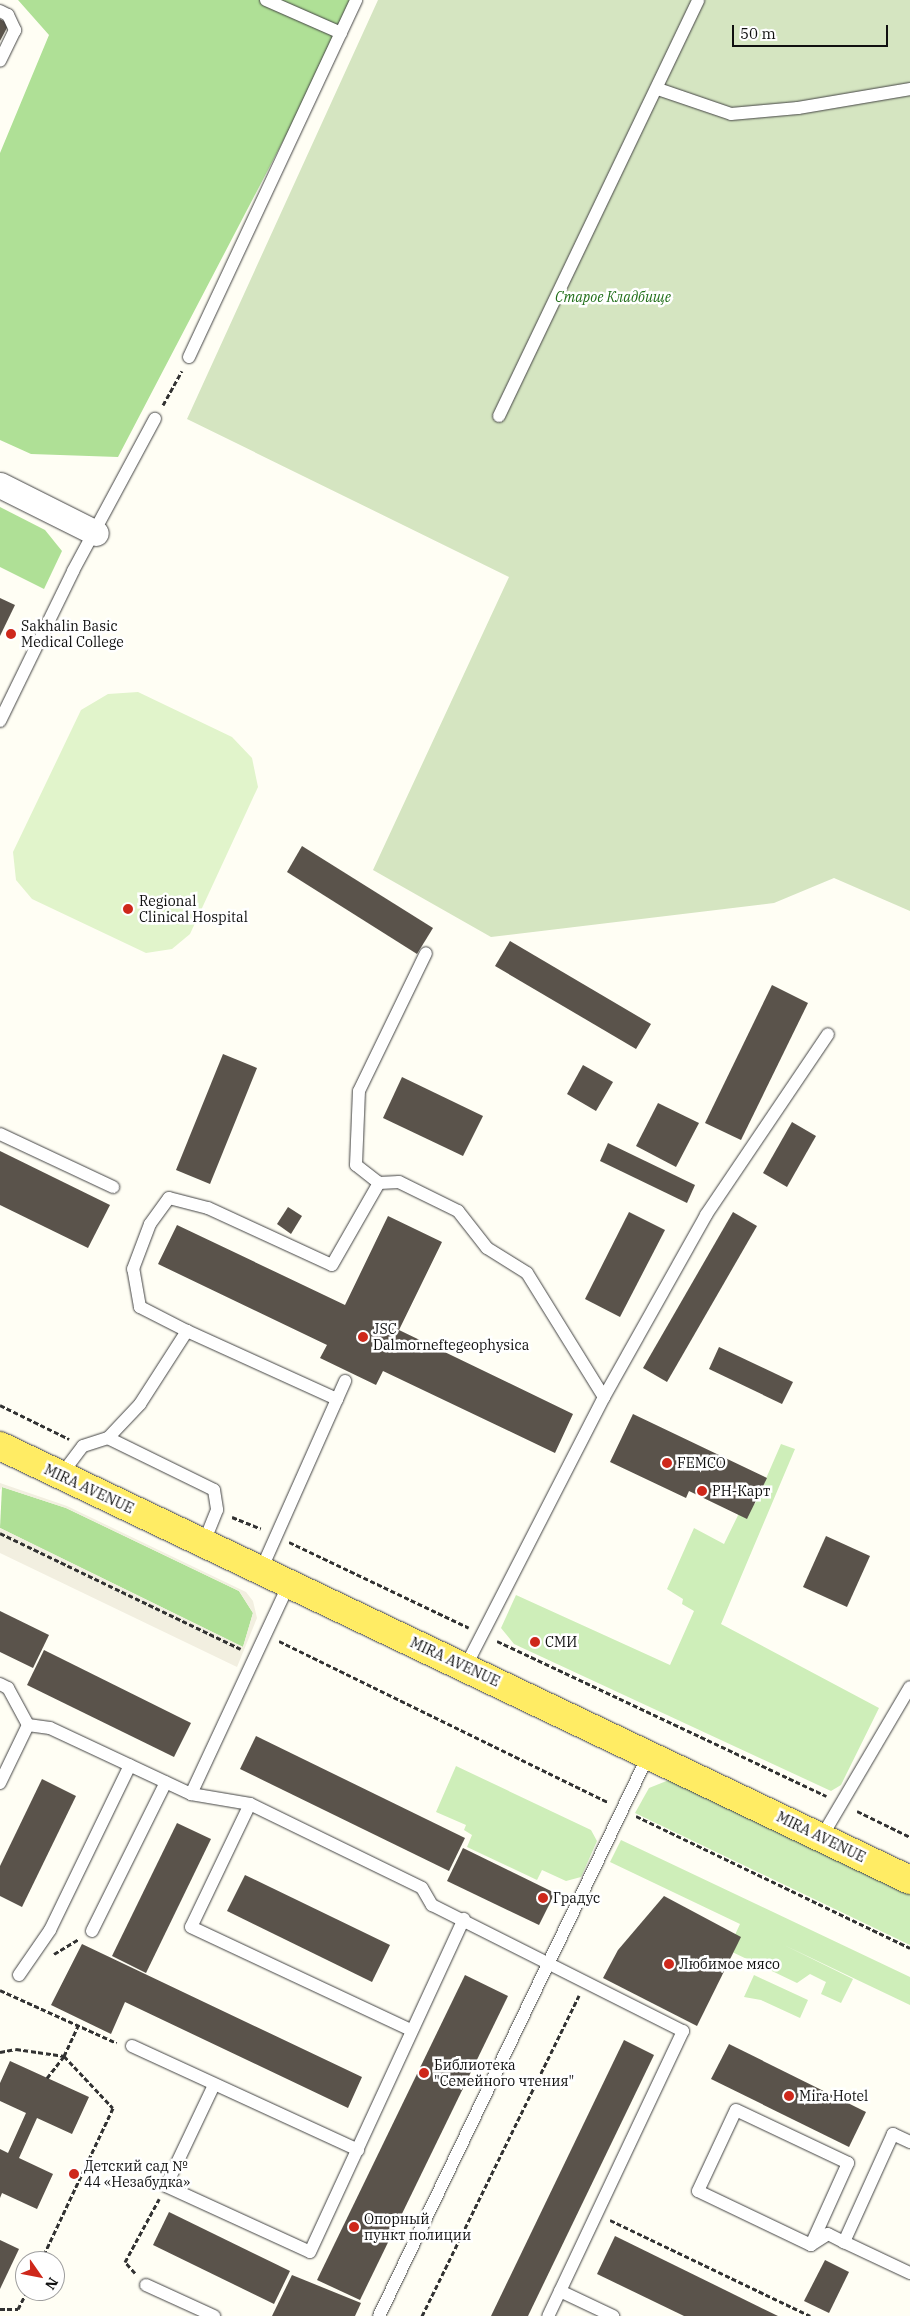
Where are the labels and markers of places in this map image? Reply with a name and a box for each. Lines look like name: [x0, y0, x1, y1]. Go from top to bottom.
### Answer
place label: Sakhalin Basic Medical College: [21, 618, 124, 650]
marker: Sakhalin Basic Medical College: [5, 628, 17, 640]
place label: Regional Clinical Hospital: [139, 893, 248, 926]
marker: Regional Clinical Hospital: [121, 902, 135, 916]
place label: JSC Dalmorneftegeophysica: [373, 1321, 529, 1354]
marker: JSC Dalmorneftegeophysica: [357, 1331, 369, 1343]
place label: FEMCO: [677, 1455, 726, 1471]
marker: FEMCO: [661, 1457, 673, 1469]
place label: РН-Карт: [712, 1483, 770, 1499]
marker: РН-Карт: [696, 1485, 708, 1497]
place label: СМИ: [545, 1634, 577, 1650]
marker: СМИ: [529, 1636, 541, 1648]
place label: Градус: [553, 1890, 600, 1906]
marker: Градус: [537, 1892, 549, 1904]
place label: Любимое мясо: [679, 1956, 780, 1972]
marker: Любимое мясо: [663, 1958, 675, 1970]
place label: Библиотека "Семейного чтения": [434, 2057, 574, 2090]
marker: Библиотека "Семейного чтения": [418, 2067, 430, 2079]
place label: Mira Hotel: [799, 2088, 868, 2104]
marker: Mira Hotel: [783, 2090, 795, 2102]
place label: Детский сад № 44 «Незабудка»: [84, 2158, 190, 2190]
marker: Детский сад № 44 «Незабудка»: [68, 2168, 80, 2180]
place label: Опорный пункт полиции: [364, 2211, 471, 2244]
marker: Опорный пункт полиции: [348, 2221, 360, 2233]

